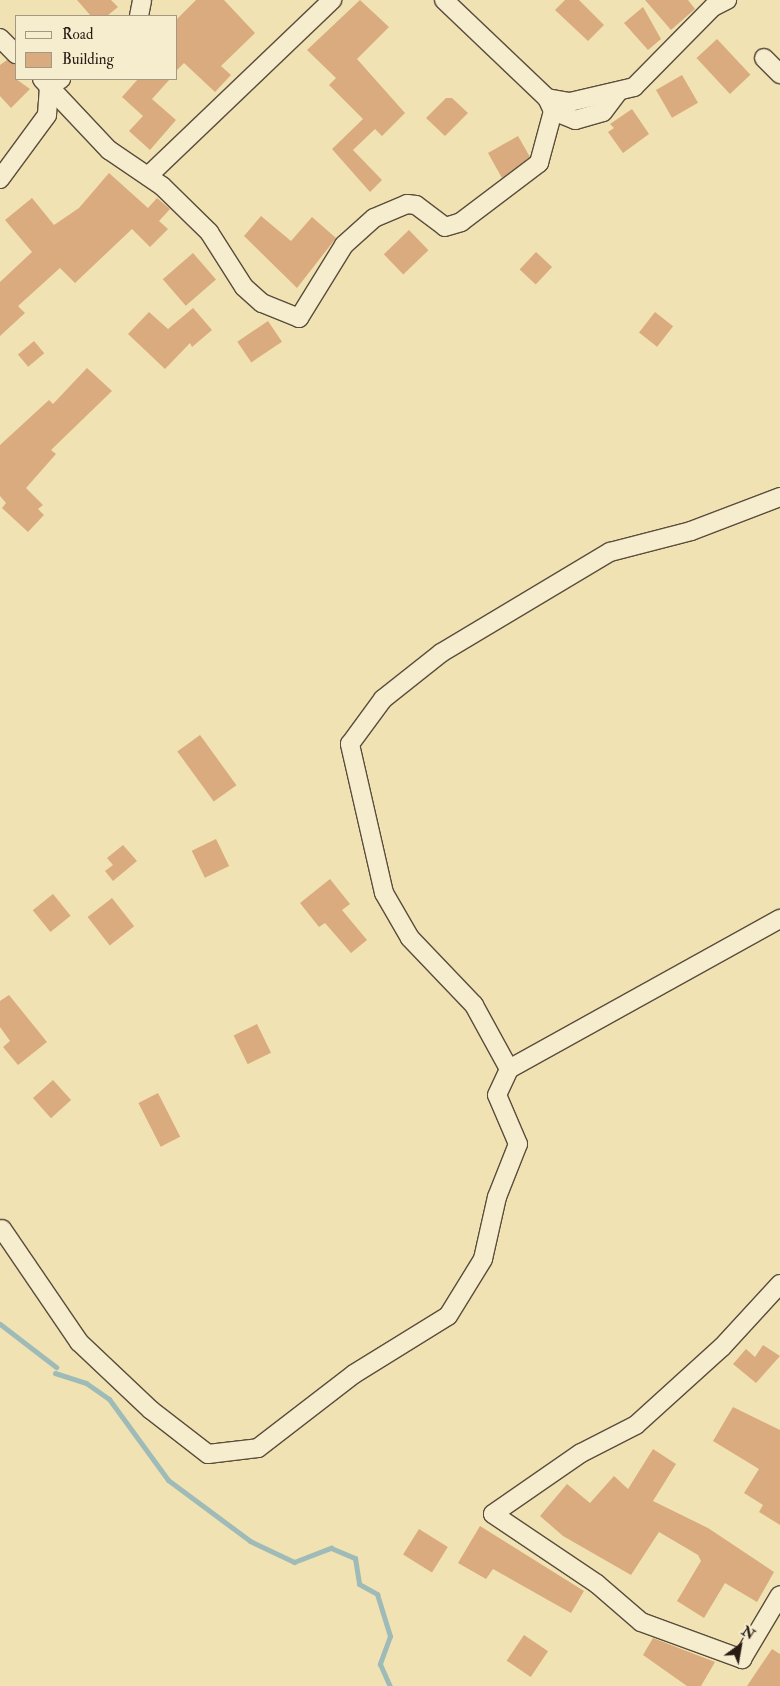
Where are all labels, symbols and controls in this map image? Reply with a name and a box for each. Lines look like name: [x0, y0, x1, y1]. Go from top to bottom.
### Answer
legend: [15, 15, 178, 80]
text: Road: [62, 25, 93, 44]
text: Building: [62, 50, 114, 69]
north arrow: [715, 1621, 765, 1671]
text: N: [738, 1622, 758, 1643]

